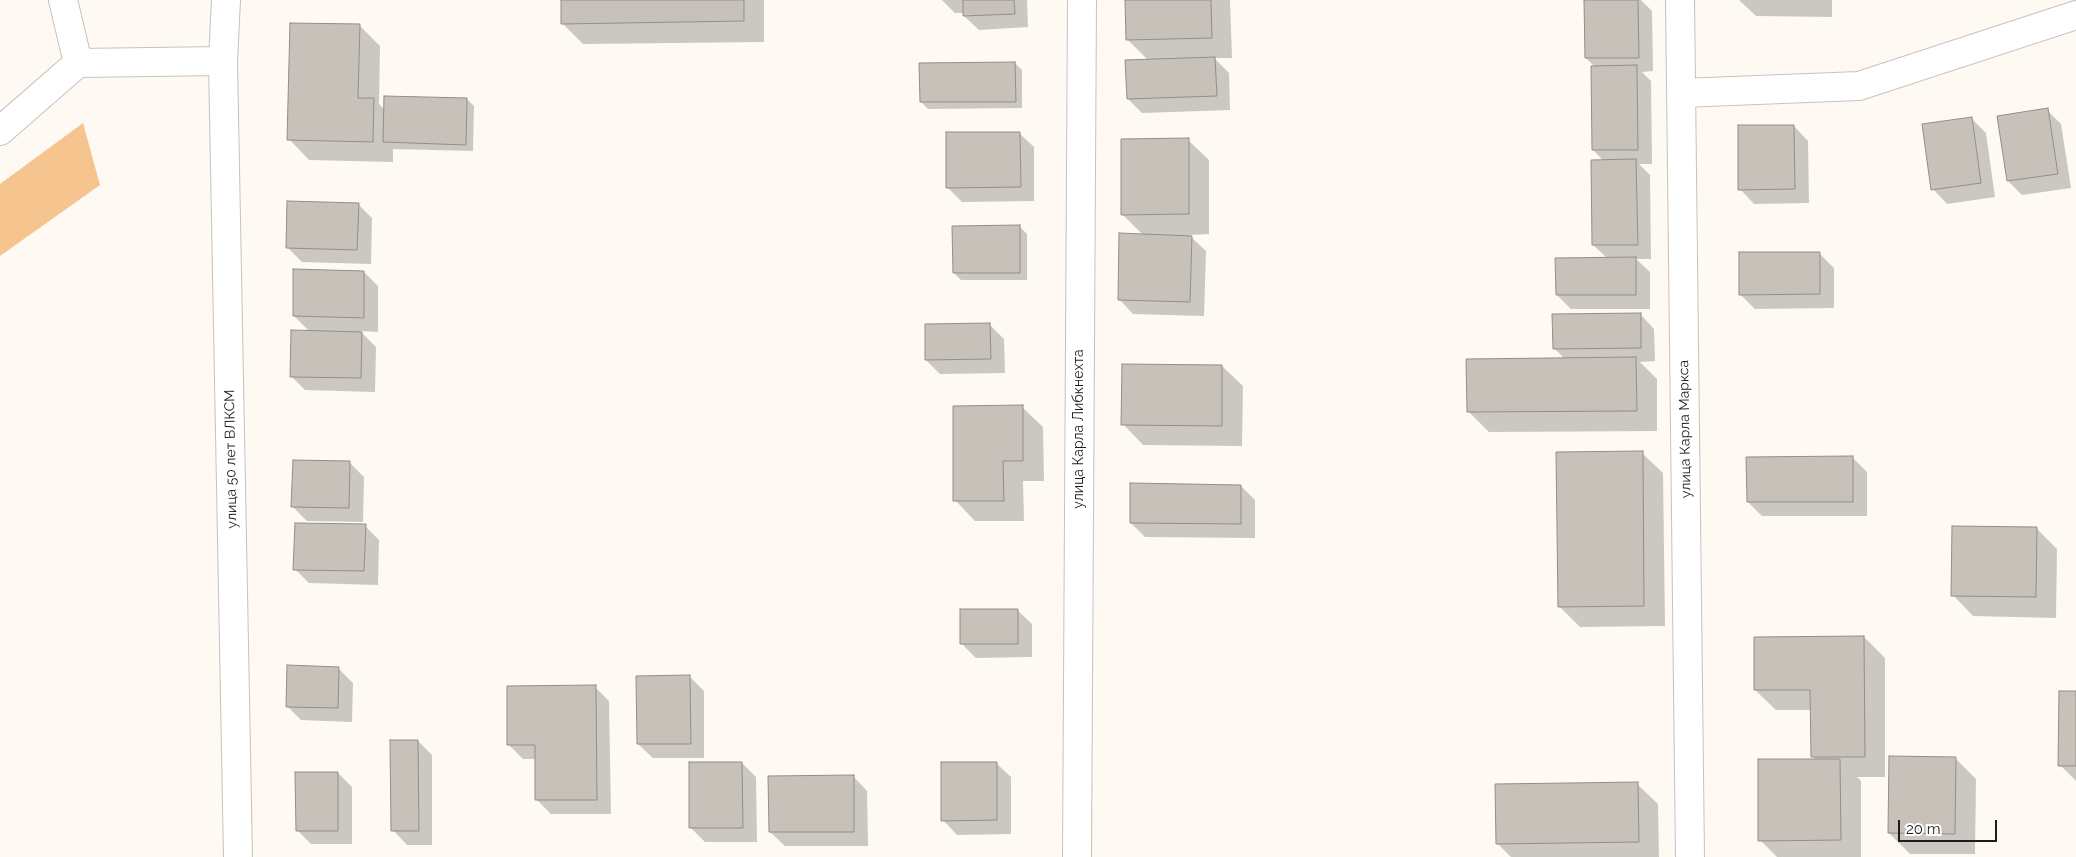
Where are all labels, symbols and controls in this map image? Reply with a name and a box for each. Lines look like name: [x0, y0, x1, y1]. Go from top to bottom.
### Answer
street label: улица Карла Либкнехта: [1071, 349, 1087, 509]
street label: улица Карла Маркса: [1675, 360, 1695, 498]
street label: улица 50 лет ВЛКСМ: [221, 389, 241, 529]
scale bar: [1901, 810, 2000, 842]
text: 20 m: [1906, 820, 1941, 838]

